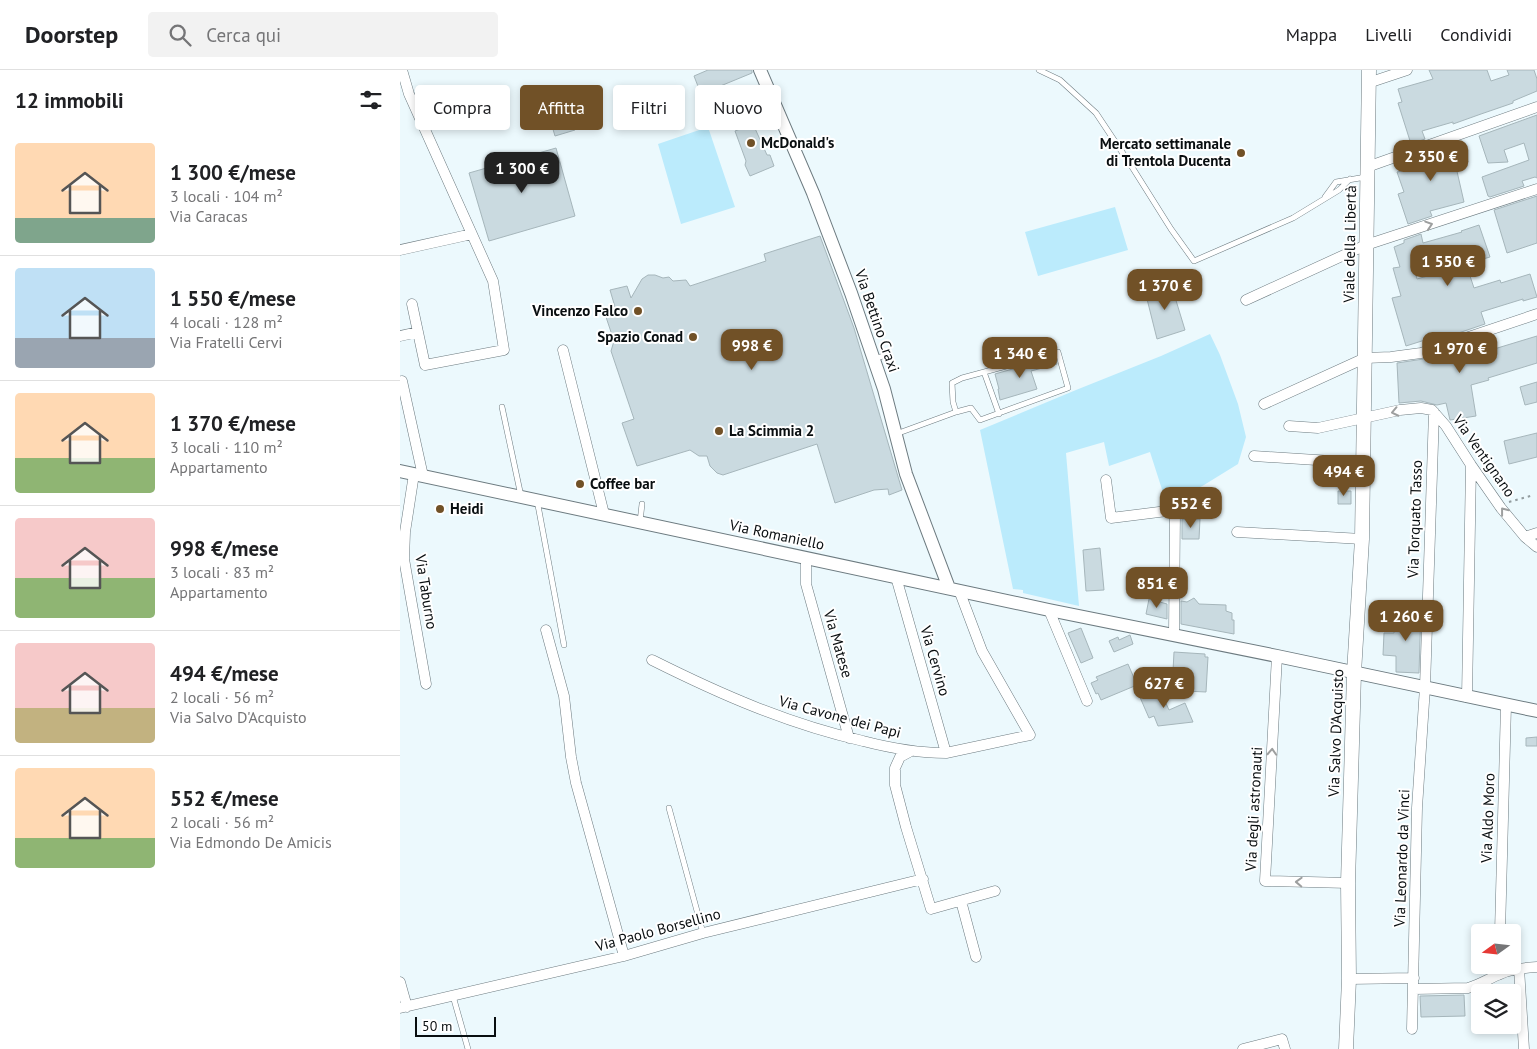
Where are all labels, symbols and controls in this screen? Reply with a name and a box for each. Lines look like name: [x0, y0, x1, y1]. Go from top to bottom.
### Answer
search box: [148, 12, 498, 57]
text: Doorstep: [25, 19, 118, 50]
icon: search: [166, 21, 194, 49]
text: Cerca qui: [206, 23, 281, 47]
text: Mappa: [1286, 23, 1337, 46]
text: Livelli: [1365, 23, 1412, 46]
text: Condividi: [1440, 23, 1512, 46]
chip: Compra: [415, 85, 510, 130]
chip: Affitta: [520, 85, 603, 130]
chip: Filtri: [613, 85, 685, 130]
chip: Nuovo: [695, 85, 781, 130]
icon: filters: [357, 86, 385, 114]
text: 12 immobili: [15, 87, 124, 114]
place label: McDonald's: [761, 133, 834, 152]
place label: Mercato settimanale di Trentola Ducenta: [1100, 134, 1231, 170]
marker: McDonald's: [745, 137, 757, 149]
pin: 2 350 €: [1385, 140, 1477, 182]
text: 2 350 €: [1404, 146, 1458, 166]
marker: Mercato settimanale di Trentola Ducenta: [1235, 147, 1247, 159]
pin: 1 300 €: [476, 152, 568, 194]
text: 1 300 €: [495, 158, 549, 178]
text: 1 300 €/mese: [170, 159, 296, 186]
icon: home: [55, 163, 115, 223]
street label: Viale della Libertà: [1339, 185, 1360, 304]
text: 3 locali · 104 m²: [170, 186, 283, 206]
text: Via Caracas: [170, 206, 248, 226]
one-way arrow: [1425, 220, 1433, 230]
pin: 1 550 €: [1402, 244, 1494, 287]
text: 1 550 €: [1421, 251, 1475, 271]
street label: Via Bettino Craxi: [851, 266, 904, 375]
pin: 1 370 €: [1119, 268, 1211, 311]
text: 1 370 €: [1138, 275, 1192, 295]
text: 1 550 €/mese: [170, 285, 296, 312]
icon: home: [55, 288, 115, 348]
place label: Vincenzo Falco: [531, 301, 628, 320]
marker: Vincenzo Falco: [632, 305, 644, 317]
text: 4 locali · 128 m²: [170, 312, 283, 332]
place label: Spazio Conad: [597, 327, 683, 346]
pin: 998 €: [717, 328, 787, 371]
marker: Spazio Conad: [687, 331, 699, 343]
text: Via Fratelli Cervi: [170, 332, 283, 352]
pin: 1 970 €: [1414, 332, 1506, 374]
text: 998 €: [732, 335, 772, 355]
pin: 1 340 €: [974, 336, 1066, 379]
text: 1 970 €: [1433, 338, 1487, 358]
text: 1 340 €: [993, 343, 1047, 363]
one-way arrow: [1390, 406, 1399, 417]
text: 1 370 €/mese: [170, 410, 296, 437]
street label: Via Ventignano: [1449, 410, 1520, 501]
icon: home: [55, 413, 115, 473]
place label: La Scimmia 2: [729, 421, 814, 440]
marker: La Scimmia 2: [713, 425, 725, 437]
text: 3 locali · 110 m²: [170, 437, 283, 457]
pin: 494 €: [1309, 454, 1379, 497]
text: Appartamento: [170, 457, 268, 477]
street label: Via Torquato Tasso: [1403, 460, 1426, 579]
text: 494 €: [1324, 461, 1364, 481]
place label: Coffee bar: [590, 474, 656, 493]
marker: Coffee bar: [574, 478, 586, 490]
pin: 552 €: [1156, 486, 1226, 529]
text: 552 €: [1171, 493, 1211, 513]
place label: Heidi: [450, 499, 484, 518]
marker: Heidi: [434, 503, 446, 515]
one-way arrow: [1501, 508, 1510, 517]
street label: Via Romaniello: [727, 515, 826, 554]
text: 998 €/mese: [170, 535, 279, 562]
icon: home: [55, 538, 115, 598]
street label: Via Taburno: [411, 552, 442, 631]
text: 3 locali · 83 m²: [170, 562, 274, 582]
pin: 851 €: [1122, 566, 1192, 609]
text: 851 €: [1137, 573, 1177, 593]
text: Appartamento: [170, 582, 268, 602]
pin: 1 260 €: [1360, 600, 1452, 642]
text: 1 260 €: [1379, 606, 1433, 626]
street label: Via Matese: [819, 607, 857, 680]
street label: Via Cervino: [916, 623, 955, 698]
text: 494 €/mese: [170, 660, 279, 687]
icon: home: [55, 663, 115, 723]
pin: 627 €: [1129, 666, 1199, 709]
street label: Via Salvo D'Acquisto: [1324, 669, 1347, 798]
text: 627 €: [1144, 673, 1184, 693]
text: 2 locali · 56 m²: [170, 687, 274, 707]
street label: Via Cavone dei Papi: [776, 691, 903, 742]
text: Via Salvo D'Acquisto: [170, 707, 307, 727]
street label: Via degli astronauti: [1241, 746, 1266, 873]
one-way arrow: [1266, 748, 1277, 756]
street label: Via Aldo Moro: [1476, 773, 1499, 864]
text: 552 €/mese: [170, 785, 279, 812]
icon: home: [55, 788, 115, 848]
street label: Via Leonardo da Vinci: [1390, 789, 1413, 928]
text: 2 locali · 56 m²: [170, 812, 274, 832]
text: Via Edmondo De Amicis: [170, 832, 332, 852]
one-way arrow: [1295, 876, 1303, 887]
street label: Via Paolo Borsellino: [592, 904, 722, 956]
north arrow: [1471, 924, 1521, 974]
map controls: [1471, 924, 1521, 1034]
button: layers: [1471, 984, 1521, 1034]
scale bar: [415, 1014, 496, 1037]
text: 50 m: [422, 1017, 452, 1035]

